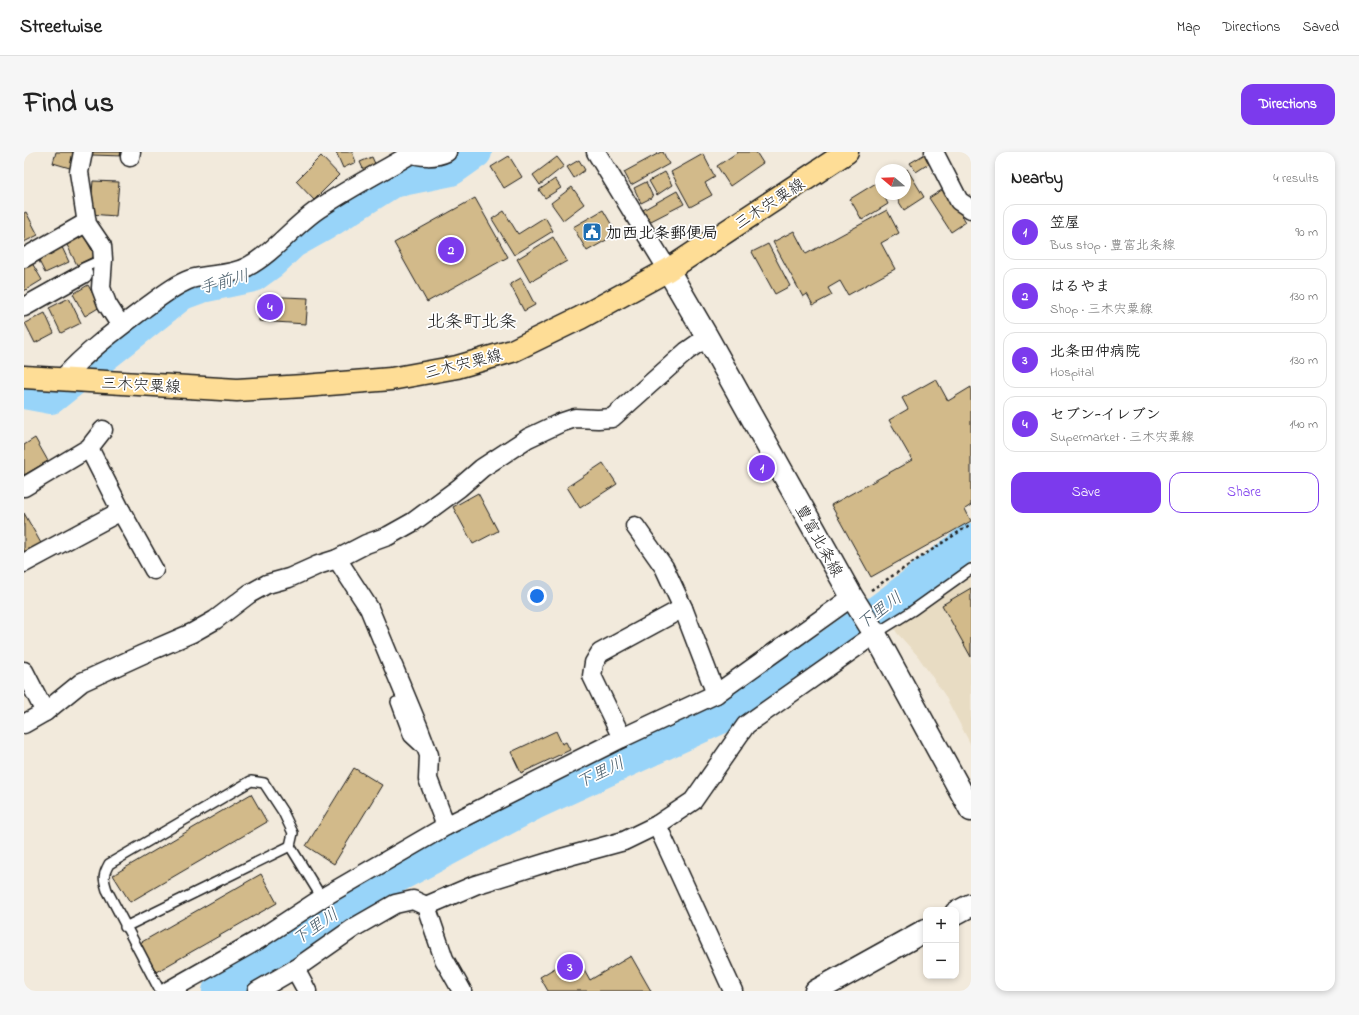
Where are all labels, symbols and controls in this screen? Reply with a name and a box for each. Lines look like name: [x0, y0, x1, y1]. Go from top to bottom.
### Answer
text: Streetwise: [20, 14, 102, 41]
text: Map: [1177, 17, 1200, 38]
text: Directions: [1222, 17, 1280, 38]
text: Saved: [1302, 17, 1339, 38]
text: Find us: [24, 84, 114, 125]
button: Directions: [1241, 84, 1335, 125]
north arrow: [875, 164, 911, 200]
text: Nearby: [1011, 166, 1063, 191]
text: 4 results: [1273, 169, 1319, 188]
street label: 三木宍粟線: [730, 173, 810, 237]
text: 笠屋: [1050, 212, 1080, 234]
public building icon: 加西北条郵便局: [581, 221, 603, 243]
place label: 加西北条郵便局: [606, 222, 718, 246]
text: 1: [1023, 223, 1027, 242]
text: 90 m: [1295, 223, 1318, 242]
pin: 2: [438, 235, 464, 265]
text: Bus stop · 豊富北条線: [1050, 236, 1175, 255]
water label: 手前川: [197, 264, 252, 301]
text: はるやま: [1050, 276, 1110, 298]
text: 2: [1022, 287, 1028, 306]
text: 130 m: [1290, 287, 1318, 306]
pin: 4: [257, 292, 283, 322]
text: Shop · 三木宍粟線: [1050, 300, 1153, 319]
district label: 北条町北条: [427, 310, 517, 336]
text: 北条田仲病院: [1050, 341, 1140, 363]
street label: 三木宍粟線: [422, 344, 505, 386]
text: 3: [1022, 351, 1028, 370]
text: 130 m: [1290, 351, 1318, 370]
text: Hospital: [1050, 363, 1094, 382]
street label: 三木宍粟線: [100, 372, 181, 400]
text: セブン-イレブン: [1050, 404, 1161, 426]
text: 4: [1022, 415, 1028, 434]
text: 140 m: [1290, 415, 1318, 434]
text: Supermarket · 三木宍粟線: [1050, 428, 1194, 447]
pin: 1: [749, 453, 775, 483]
button: Save: [1011, 472, 1161, 513]
button: Share: [1169, 472, 1319, 513]
street label: 豊富北条線: [788, 500, 848, 582]
your location: [527, 586, 547, 606]
water label: 下里川: [852, 586, 908, 637]
water label: 下里川: [572, 751, 629, 795]
water label: 下里川: [288, 903, 344, 952]
map controls: [923, 907, 959, 979]
button: +: [923, 907, 959, 943]
button: −: [923, 943, 959, 979]
pin: 3: [557, 952, 583, 982]

